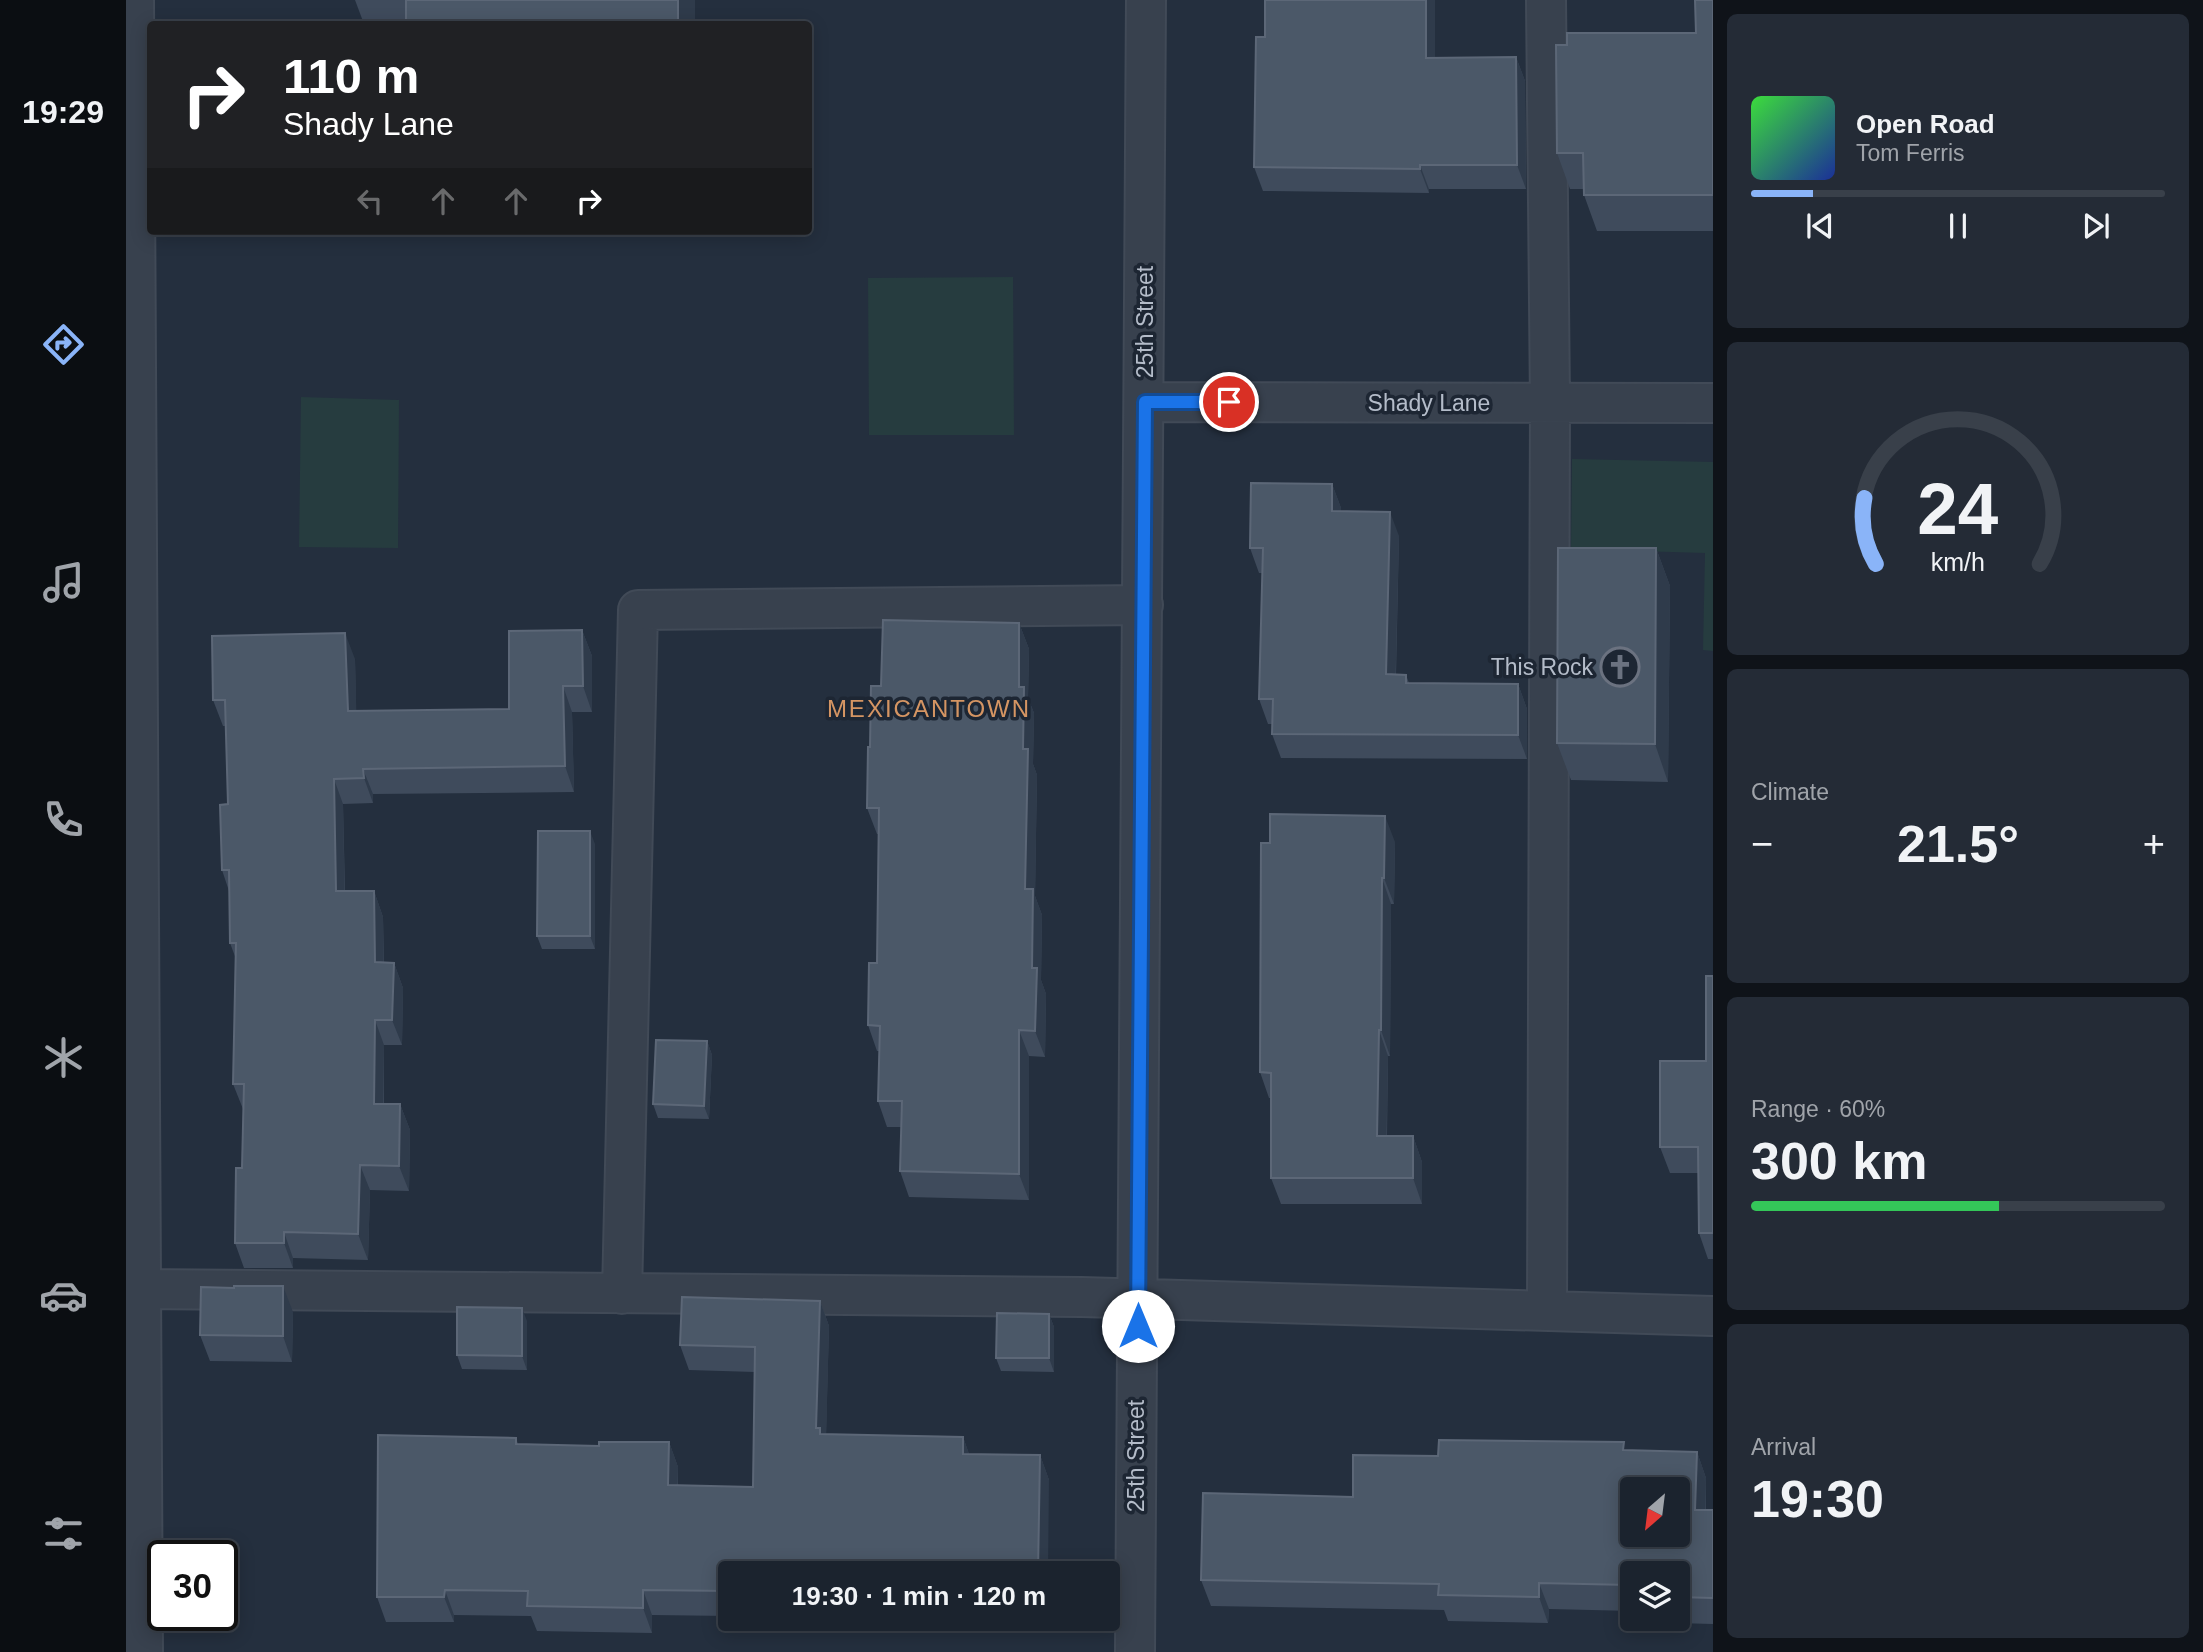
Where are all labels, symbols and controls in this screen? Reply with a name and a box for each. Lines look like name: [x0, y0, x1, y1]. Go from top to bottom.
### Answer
icon: right: [168, 49, 259, 140]
text: 110 m: [283, 49, 419, 103]
text: 19:29: [22, 94, 104, 130]
text: Shady Lane: [283, 106, 454, 142]
text: Open Road: [1856, 109, 1995, 139]
text: Tom Ferris: [1856, 140, 1965, 166]
icon: left: [351, 182, 389, 220]
icon: ahead: [424, 182, 462, 220]
icon: ahead: [497, 182, 535, 220]
icon: right: [570, 182, 608, 220]
icon: previous: [1801, 207, 1839, 245]
icon: pause: [1939, 207, 1977, 245]
icon: next: [2077, 207, 2115, 245]
street label: 25th Street: [1132, 265, 1158, 378]
icon: directions: [39, 320, 88, 369]
pin: [1199, 372, 1259, 432]
icon: arrive: [1210, 383, 1248, 421]
street label: Shady Lane: [1368, 390, 1490, 416]
text: 24: [1918, 469, 1999, 550]
text: km/h: [1931, 548, 1985, 576]
icon: music: [39, 558, 88, 607]
church icon: This Rock: [1599, 646, 1641, 688]
place label: This Rock: [1491, 654, 1593, 680]
district label: MEXICANTOWN: [827, 695, 1031, 722]
text: Climate: [1751, 779, 1829, 805]
icon: phone: [39, 795, 88, 844]
text: 21.5°: [1897, 815, 2019, 873]
text: −: [1751, 823, 1773, 865]
text: +: [2143, 823, 2165, 865]
icon: climate: [39, 1033, 88, 1082]
text: Range · 60%: [1751, 1096, 1885, 1122]
text: 300 km: [1751, 1132, 1927, 1190]
icon: car: [39, 1271, 88, 1320]
position arrow: [1101, 1289, 1175, 1363]
street label: 25th Street: [1123, 1399, 1149, 1512]
text: Arrival: [1751, 1434, 1816, 1460]
text: 19:30: [1751, 1470, 1884, 1528]
north arrow: [1620, 1477, 1690, 1547]
map controls: [1620, 1477, 1690, 1631]
icon: filters: [39, 1509, 88, 1558]
speed limit sign: 30: [147, 1540, 238, 1631]
button: layers: [1620, 1561, 1690, 1631]
text: 19:30 · 1 min · 120 m: [792, 1581, 1046, 1611]

